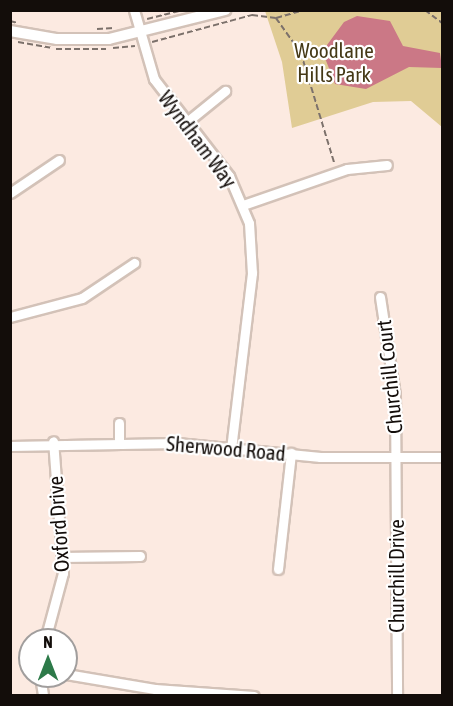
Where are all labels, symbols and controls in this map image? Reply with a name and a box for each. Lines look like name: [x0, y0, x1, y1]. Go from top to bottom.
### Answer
park label: Woodlane Hills Park: [294, 37, 374, 87]
street label: Wyndham Way: [153, 86, 243, 192]
street label: Churchill Court: [370, 319, 408, 435]
street label: Sherwood Road: [165, 430, 287, 466]
street label: Oxford Drive: [42, 475, 74, 573]
street label: Churchill Drive: [383, 519, 409, 633]
north arrow: [18, 628, 78, 688]
text: N: [43, 633, 53, 651]

